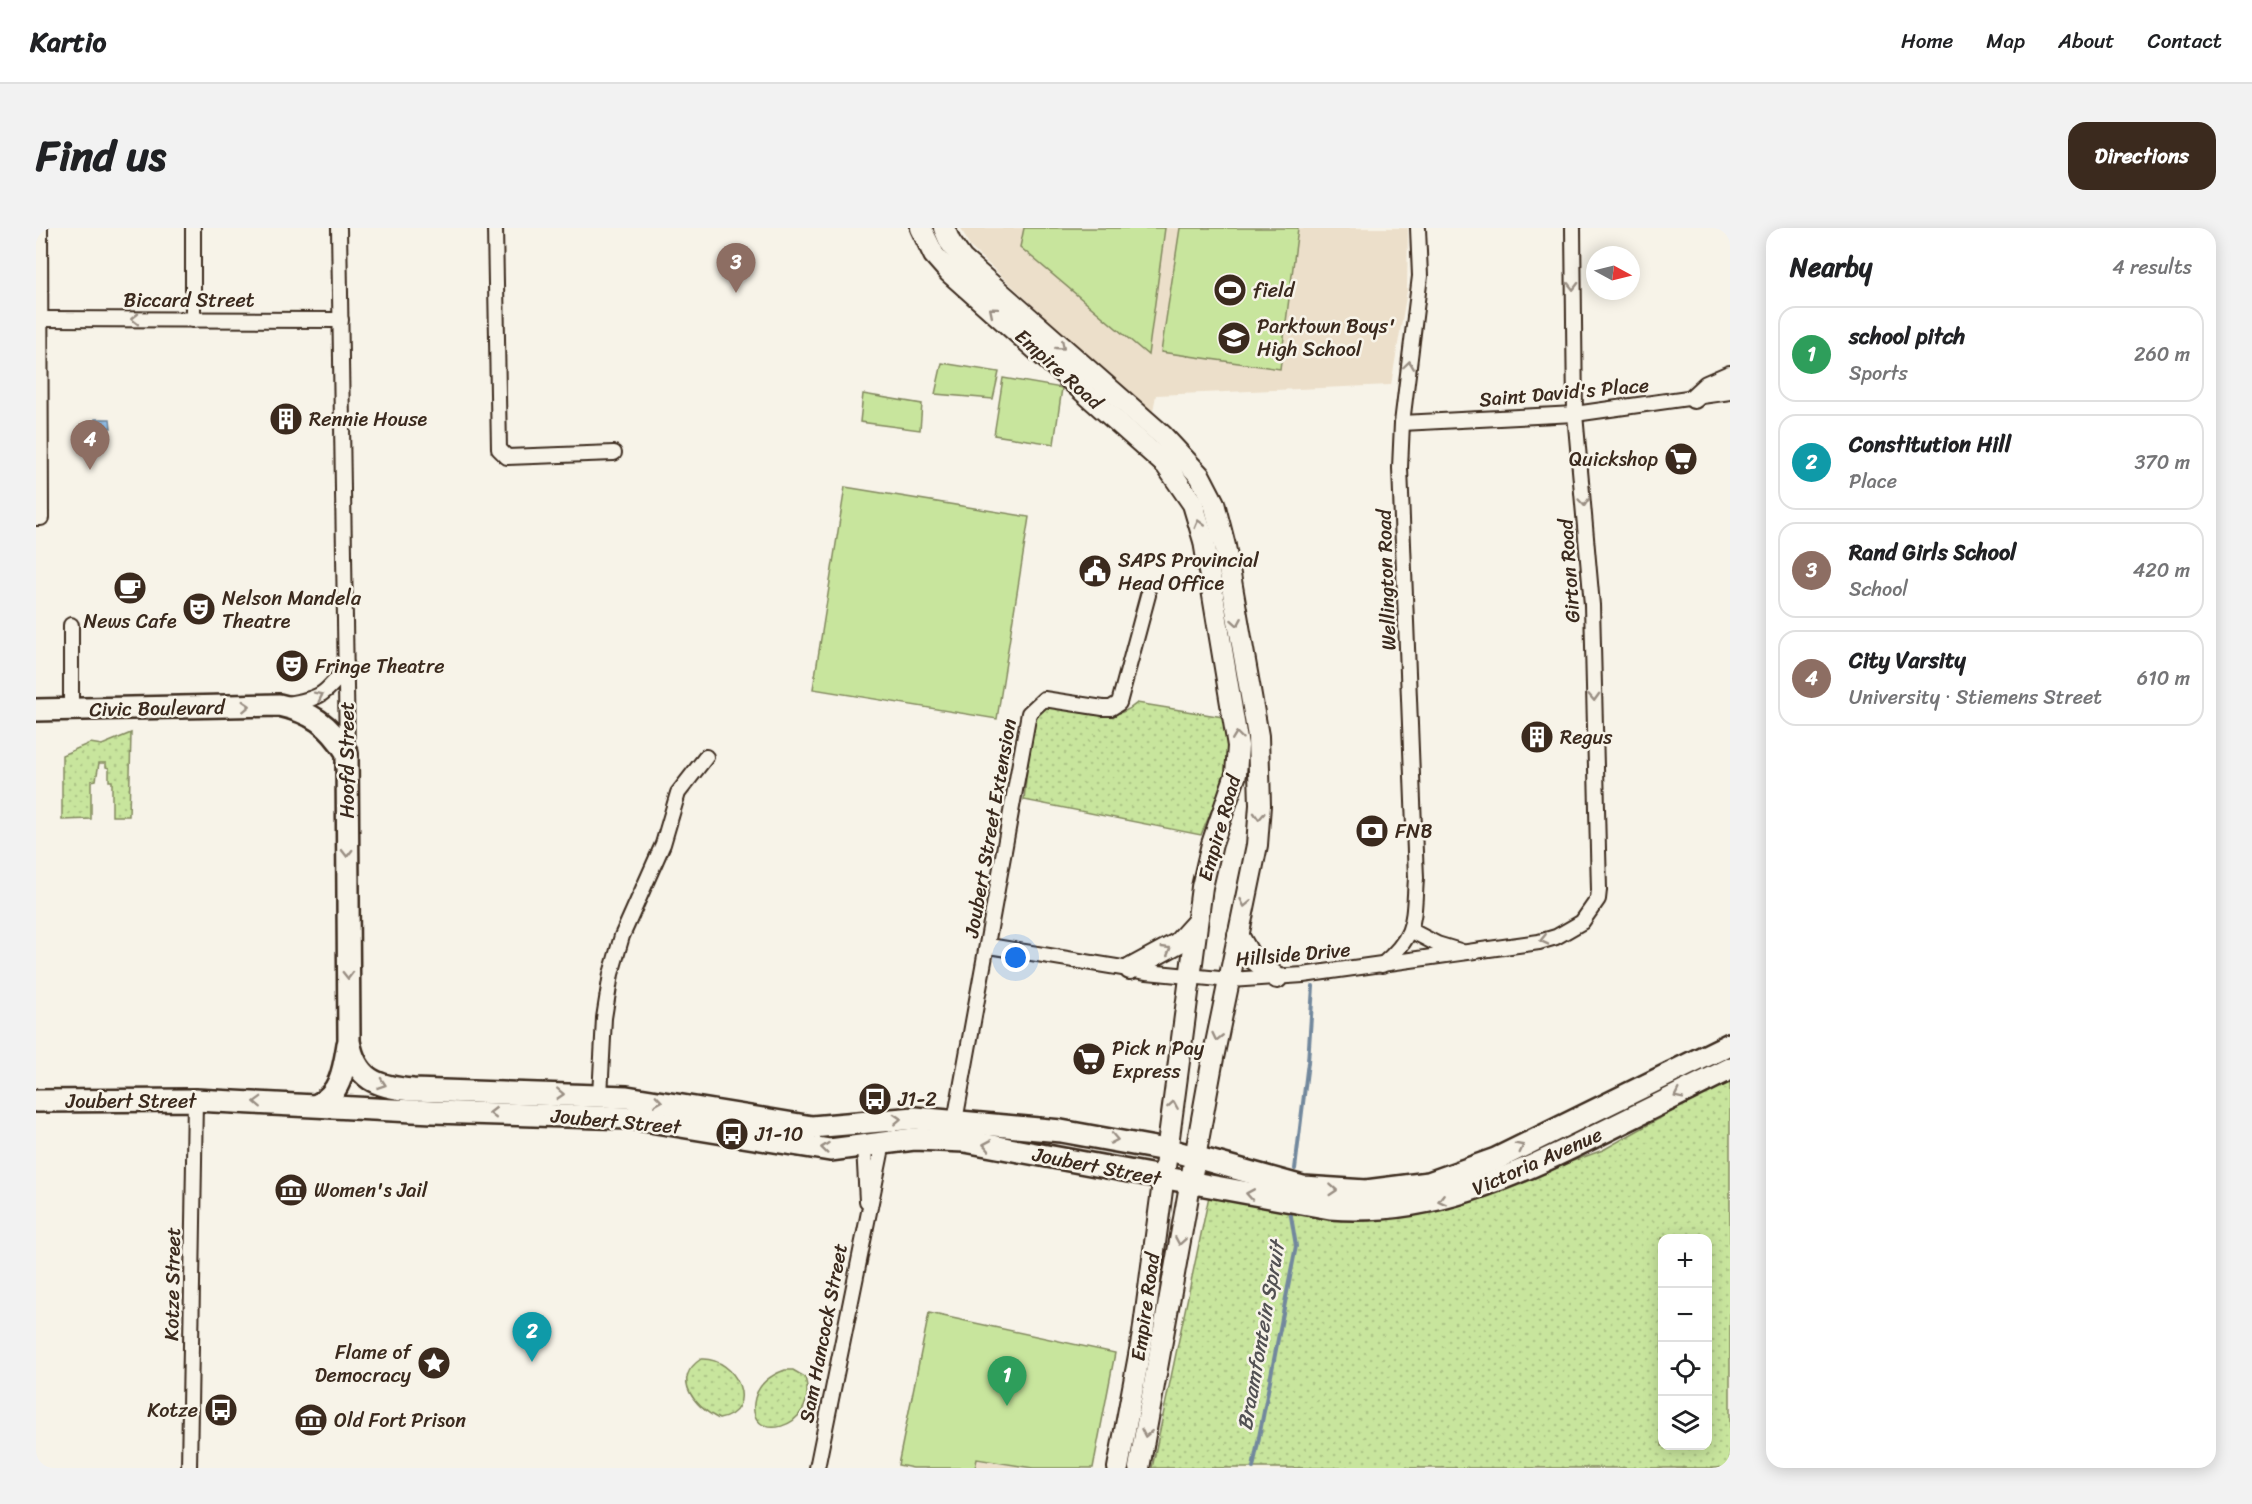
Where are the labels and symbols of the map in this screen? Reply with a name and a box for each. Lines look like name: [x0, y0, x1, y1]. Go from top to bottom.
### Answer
pin: 3: [716, 244, 756, 293]
north arrow: [1586, 246, 1640, 300]
sports icon: field: [1212, 272, 1248, 308]
place label: field: [1253, 273, 1296, 308]
one-way arrow: [1567, 282, 1579, 291]
street label: Biccard Street: [124, 283, 255, 318]
one-way arrow: [989, 307, 1000, 318]
place label: Parktown Boys' High School: [1257, 309, 1395, 367]
one-way arrow: [130, 313, 139, 326]
street label: Empire Road: [1007, 320, 1112, 420]
school or university icon: Parktown Boys' High School: [1216, 320, 1252, 356]
one-way arrow: [1055, 339, 1065, 350]
one-way arrow: [1402, 360, 1414, 369]
street label: Saint David's Place: [1478, 368, 1650, 417]
building icon: Rennie House: [268, 401, 304, 437]
place label: Rennie House: [309, 402, 428, 437]
pin: 4: [70, 420, 110, 470]
supermarket icon: Quickshop: [1663, 441, 1699, 477]
place label: Quickshop: [1569, 442, 1658, 477]
one-way arrow: [1577, 498, 1590, 507]
street label: Wellington Road: [1366, 507, 1406, 651]
street label: Girton Road: [1548, 517, 1591, 624]
one-way arrow: [1194, 519, 1206, 530]
place label: SAPS Provincial Head Office: [1118, 543, 1260, 601]
public building icon: SAPS Provincial Head Office: [1077, 553, 1113, 589]
cafe icon: News Cafe: [112, 570, 148, 606]
place label: Nelson Mandela Theatre: [222, 581, 362, 639]
theatre icon: Nelson Mandela Theatre: [181, 591, 217, 627]
place label: News Cafe: [83, 604, 177, 639]
one-way arrow: [1231, 617, 1243, 627]
theatre icon: Fringe Theatre: [274, 648, 310, 684]
place label: Fringe Theatre: [315, 649, 444, 684]
street label: Civic Boulevard: [89, 690, 227, 727]
one-way arrow: [313, 691, 324, 703]
one-way arrow: [1588, 692, 1601, 701]
one-way arrow: [242, 700, 251, 713]
street label: Hoofd Street: [330, 701, 365, 819]
street label: Joubert Street Extension: [954, 716, 1027, 941]
building icon: Regus: [1519, 719, 1555, 755]
place label: Regus: [1560, 720, 1613, 755]
one-way arrow: [1231, 732, 1243, 741]
street label: Empire Road: [1188, 770, 1252, 885]
one-way arrow: [1253, 811, 1266, 820]
bank icon: FNB: [1354, 813, 1390, 849]
place label: FNB: [1395, 814, 1433, 849]
one-way arrow: [341, 849, 353, 858]
one-way arrow: [1239, 897, 1252, 907]
street label: Hillside Drive: [1234, 932, 1352, 977]
one-way arrow: [1539, 933, 1549, 946]
your location: [1001, 943, 1030, 972]
one-way arrow: [1161, 945, 1171, 957]
one-way arrow: [342, 971, 354, 980]
place label: Pick n Pay Express: [1112, 1031, 1205, 1089]
one-way arrow: [1212, 1032, 1225, 1042]
supermarket icon: Pick n Pay Express: [1071, 1041, 1107, 1077]
one-way arrow: [376, 1077, 386, 1090]
bus stop icon: J1-2: [857, 1081, 893, 1117]
place label: J1-2: [897, 1082, 937, 1117]
street label: Joubert Street: [65, 1084, 197, 1119]
one-way arrow: [556, 1087, 565, 1100]
one-way arrow: [1673, 1088, 1684, 1099]
one-way arrow: [653, 1094, 662, 1106]
one-way arrow: [254, 1096, 263, 1109]
street label: Joubert Street: [548, 1098, 683, 1145]
one-way arrow: [1166, 1101, 1178, 1110]
one-way arrow: [489, 1107, 498, 1120]
one-way arrow: [893, 1113, 902, 1126]
bus stop icon: J1-10: [714, 1116, 750, 1152]
place label: J1-10: [754, 1117, 803, 1152]
street label: Victoria Avenue: [1466, 1117, 1608, 1206]
one-way arrow: [1108, 1132, 1118, 1145]
street label: Joubert Street: [1029, 1137, 1165, 1196]
one-way arrow: [982, 1139, 992, 1152]
one-way arrow: [820, 1142, 830, 1155]
one-way arrow: [1514, 1143, 1524, 1154]
museum icon: Women's Jail: [273, 1172, 309, 1208]
place label: Women's Jail: [314, 1173, 429, 1208]
one-way arrow: [1328, 1183, 1337, 1196]
one-way arrow: [1245, 1188, 1254, 1200]
one-way arrow: [1438, 1192, 1448, 1205]
street label: Kotze Street: [154, 1227, 191, 1341]
water label: Braamfontein Spruit: [1226, 1235, 1297, 1433]
one-way arrow: [1175, 1236, 1187, 1245]
street label: Sam Hancock Street: [789, 1240, 858, 1426]
street label: Empire Road: [1121, 1249, 1171, 1363]
pin: 2: [512, 1312, 552, 1362]
place label: Flame of Democracy: [315, 1335, 413, 1393]
place icon: Flame of Democracy: [416, 1345, 452, 1381]
pin: 1: [988, 1356, 1026, 1406]
bus stop icon: Kotze: [203, 1392, 239, 1428]
place label: Kotze: [147, 1393, 198, 1428]
museum icon: Old Fort Prison: [293, 1402, 329, 1438]
place label: Old Fort Prison: [334, 1403, 466, 1438]
one-way arrow: [1140, 1427, 1153, 1437]

